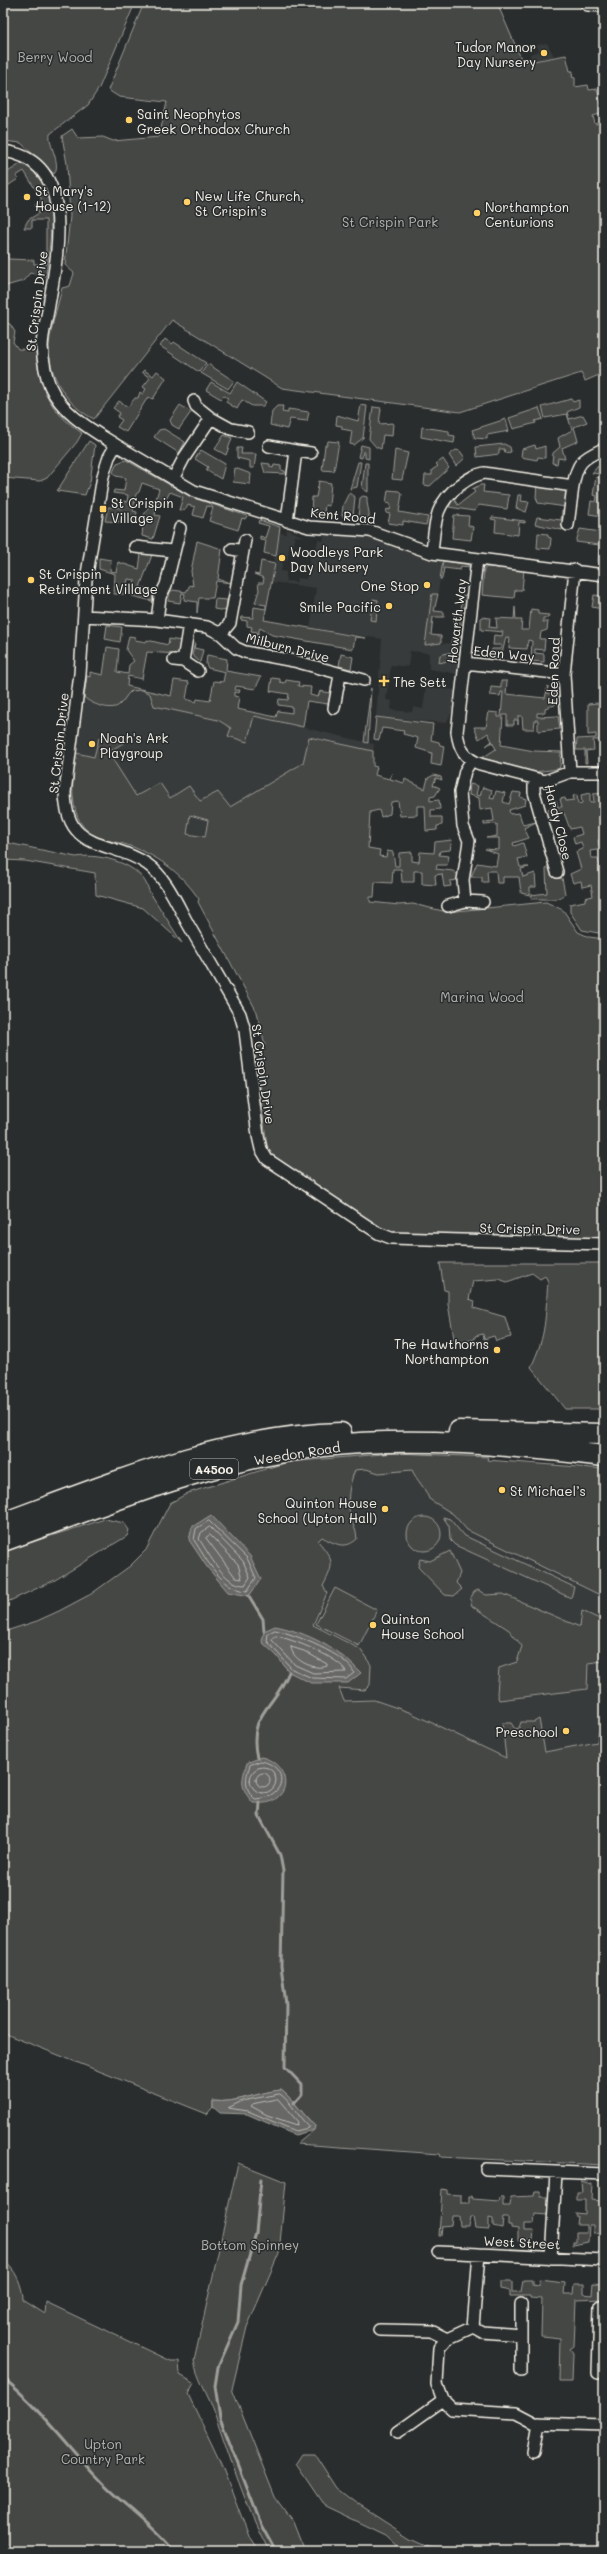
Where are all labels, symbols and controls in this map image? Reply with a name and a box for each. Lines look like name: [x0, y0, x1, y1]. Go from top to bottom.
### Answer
place label: Tudor Manor Day Nursery: [455, 38, 536, 70]
park label: Berry Wood: [17, 48, 93, 65]
marker: Tudor Manor Day Nursery: [539, 48, 549, 58]
place label: Saint Neophytos Greek Orthodox Church: [137, 105, 290, 137]
marker: Saint Neophytos Greek Orthodox Church: [124, 115, 134, 125]
place label: St Mary's House (1-12): [35, 182, 111, 214]
place label: New Life Church, St Crispin's: [195, 187, 304, 219]
marker: St Mary's House (1-12): [22, 192, 32, 202]
marker: New Life Church, St Crispin's: [182, 197, 192, 207]
place label: Northampton Centurions: [485, 198, 569, 230]
marker: Northampton Centurions: [472, 208, 482, 218]
park label: St Crispin Park: [342, 213, 438, 230]
street label: St Crispin Drive: [21, 250, 51, 352]
place label: St Crispin Village: [111, 494, 174, 526]
street label: Kent Road: [310, 503, 376, 527]
marker: St Crispin Village: [98, 504, 108, 514]
place label: Woodleys Park Day Nursery: [290, 543, 383, 575]
marker: Woodleys Park Day Nursery: [277, 553, 287, 563]
place label: St Crispin Retirement Village: [39, 565, 158, 597]
marker: St Crispin Retirement Village: [26, 575, 36, 585]
place label: One Stop: [361, 577, 419, 594]
street label: Howarth Way: [442, 577, 470, 664]
marker: One Stop: [422, 580, 432, 590]
place label: Smile Pacific: [300, 598, 381, 615]
marker: Smile Pacific: [384, 601, 394, 611]
street label: Milburn Drive: [245, 628, 331, 666]
street label: Eden Road: [543, 637, 563, 705]
street label: Eden Way: [473, 641, 536, 665]
place label: The Sett: [393, 673, 447, 690]
marker: The Sett: [378, 675, 390, 687]
street label: St Crispin Drive: [44, 692, 72, 794]
place label: Noah's Ark Playgroup: [100, 729, 169, 761]
marker: Noah's Ark Playgroup: [87, 739, 97, 749]
street label: Hardy Close: [541, 782, 577, 862]
park label: Marina Wood: [440, 988, 524, 1005]
street label: St Crispin Drive: [249, 1023, 279, 1125]
street label: St Crispin Drive: [479, 1219, 581, 1237]
place label: The Hawthorns Northampton: [394, 1335, 489, 1367]
marker: The Hawthorns Northampton: [492, 1345, 502, 1355]
street label: Weedon Road: [253, 1438, 341, 1468]
road number: A4500: [190, 1459, 238, 1479]
place label: St Michael’s: [510, 1482, 586, 1499]
marker: St Michael’s: [497, 1485, 507, 1495]
place label: Quinton House School (Upton Hall): [258, 1494, 377, 1526]
marker: Quinton House School (Upton Hall): [380, 1504, 390, 1514]
place label: Quinton House School: [381, 1610, 465, 1642]
marker: Quinton House School: [368, 1620, 378, 1630]
place label: Preschool: [496, 1723, 558, 1740]
marker: Preschool: [561, 1726, 571, 1736]
street label: West Street: [483, 2231, 561, 2253]
park label: Bottom Spinney: [201, 2236, 299, 2253]
park label: Upton Country Park: [61, 2435, 145, 2467]

